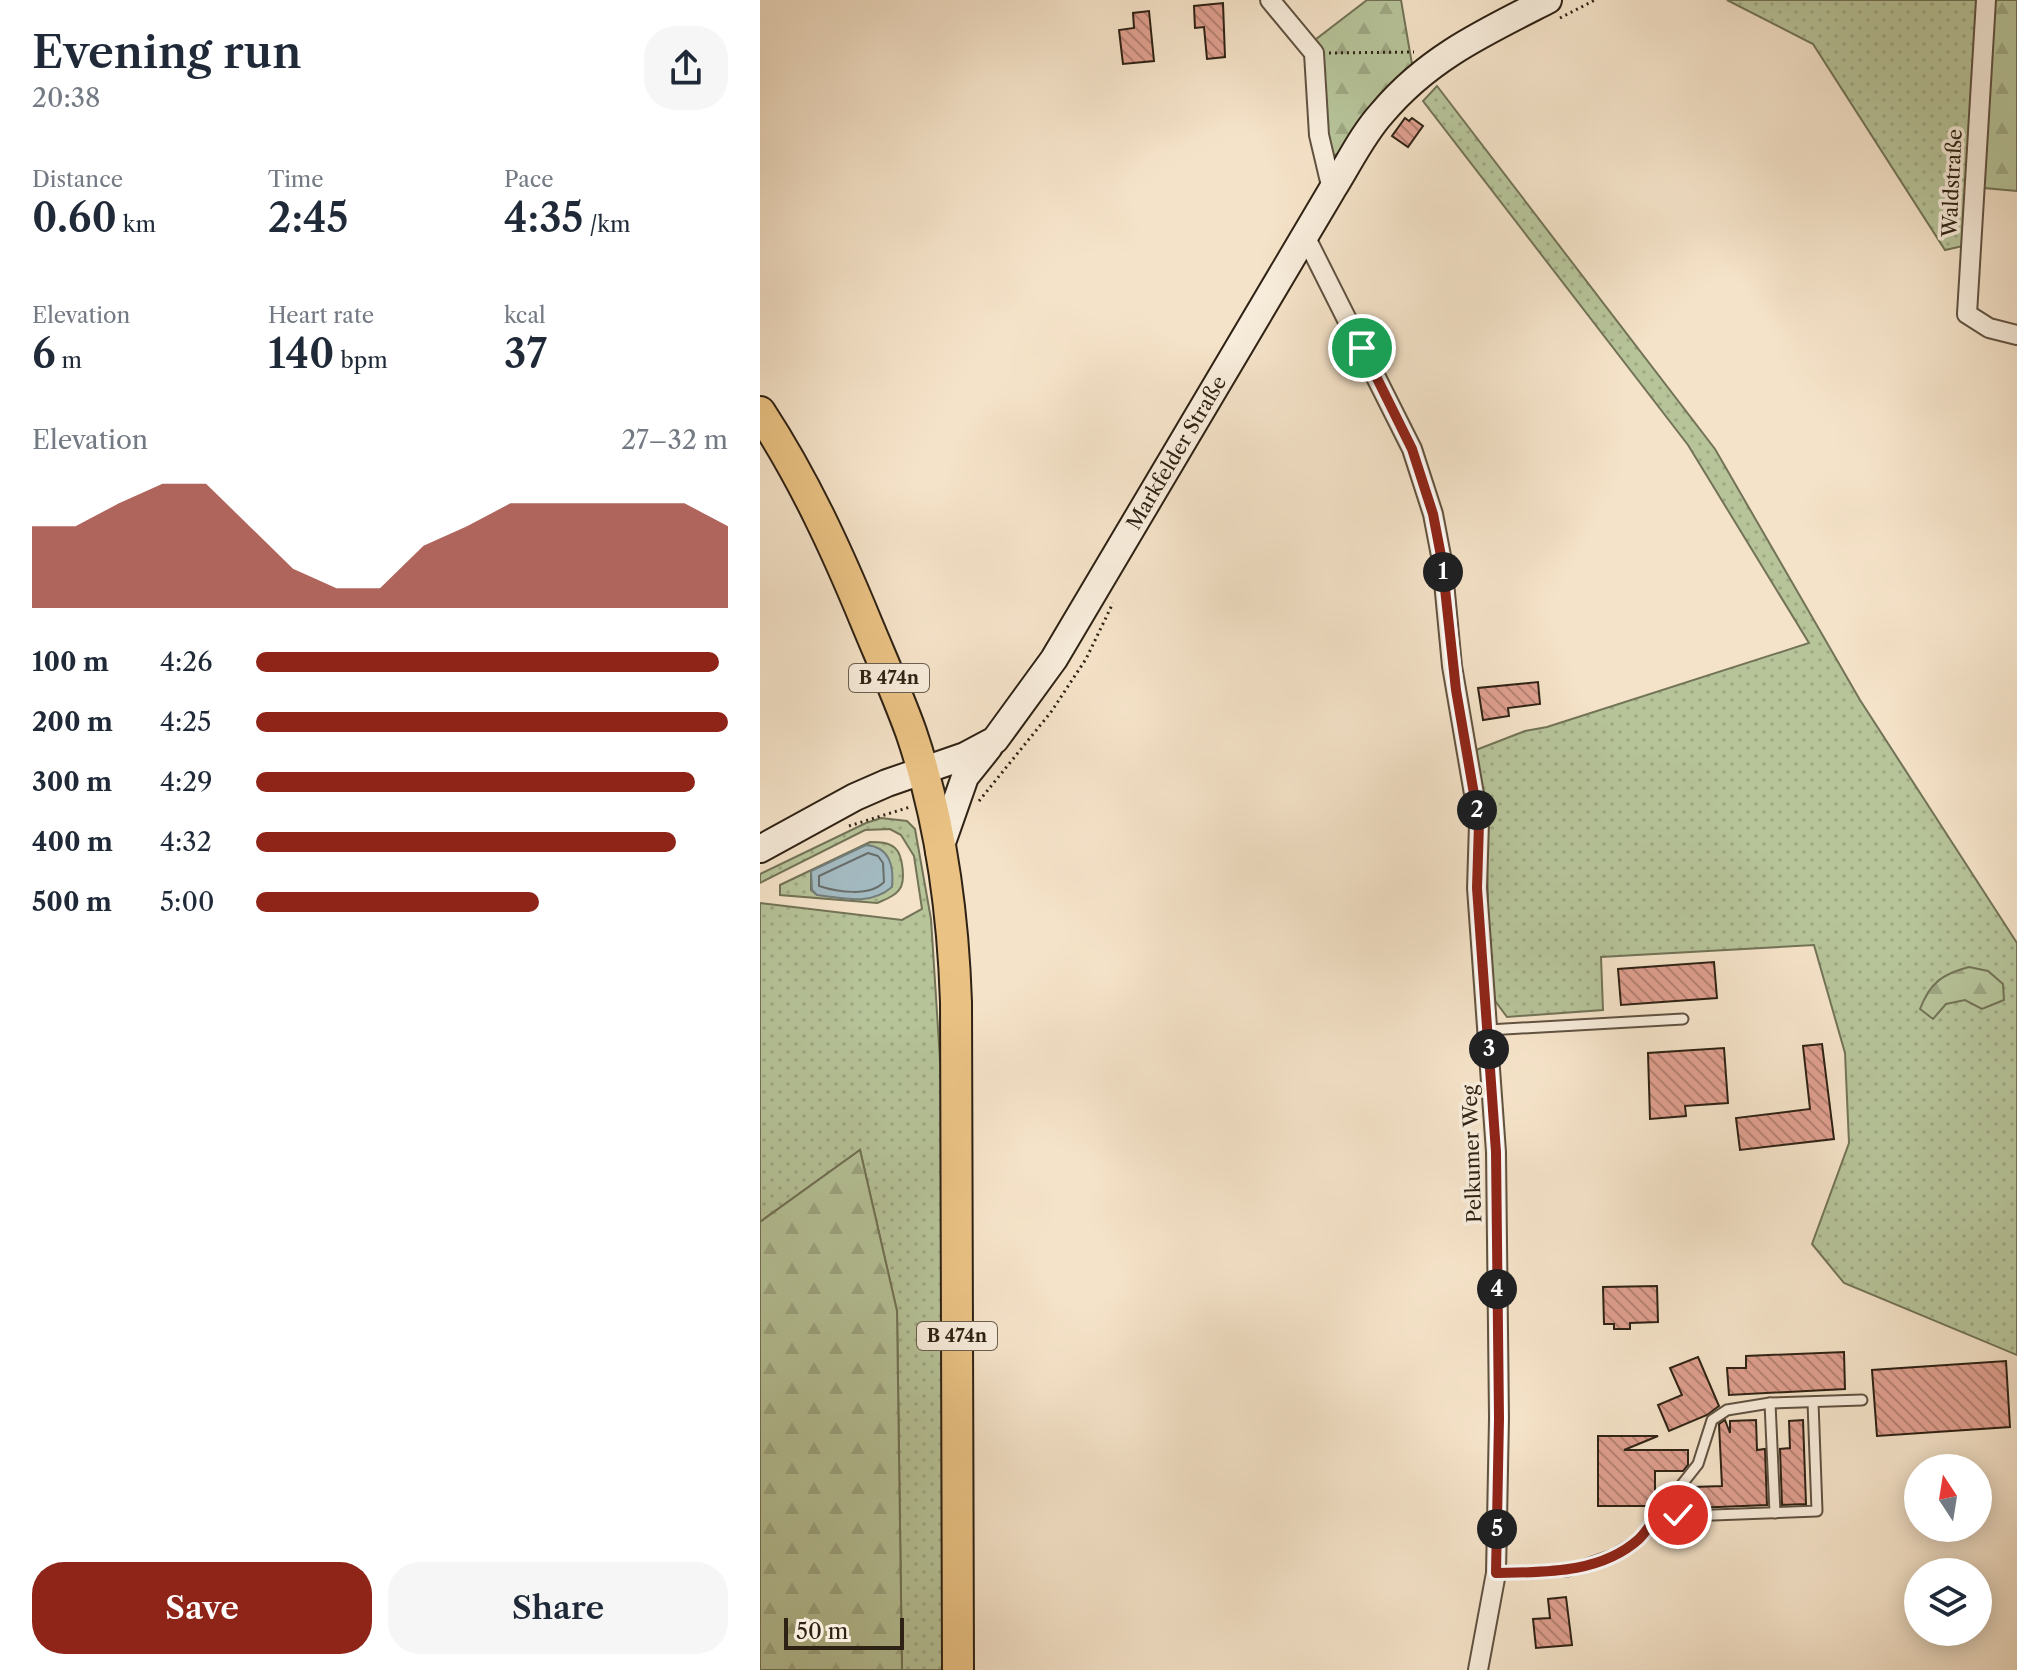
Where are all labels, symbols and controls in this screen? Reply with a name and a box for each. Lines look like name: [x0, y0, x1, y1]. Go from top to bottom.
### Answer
text: Evening run: [32, 25, 302, 79]
button: share: [644, 26, 728, 110]
text: 20:38: [32, 82, 100, 114]
street label: Waldstraße: [1937, 128, 1967, 239]
text: Distance: [32, 166, 123, 193]
text: Time: [268, 166, 324, 193]
text: Pace: [504, 166, 554, 193]
text: 0.60: [32, 193, 117, 242]
text: 2:45: [268, 193, 349, 242]
text: 4:35: [504, 193, 584, 242]
text: km: [117, 211, 156, 238]
text: /km: [584, 211, 631, 238]
text: Elevation: [32, 302, 130, 329]
text: Heart rate: [268, 302, 374, 329]
text: kcal: [504, 302, 546, 329]
pin: [1328, 314, 1396, 382]
icon: arrive: [1340, 326, 1384, 370]
text: 6: [32, 329, 56, 378]
text: 140: [268, 329, 335, 378]
text: 37: [504, 329, 547, 378]
text: m: [56, 347, 82, 374]
text: bpm: [335, 347, 388, 374]
street label: Markfelder Straße: [1122, 371, 1231, 534]
text: Elevation: [32, 424, 148, 456]
text: 27–32 m: [621, 424, 728, 456]
pin: 1: [1423, 552, 1463, 592]
text: 1: [1438, 558, 1448, 585]
text: 100 m: [32, 646, 109, 678]
text: 4:26: [160, 646, 213, 678]
road number: B 474n: [849, 664, 929, 692]
text: 200 m: [32, 706, 113, 738]
text: 4:25: [160, 706, 211, 738]
text: 300 m: [32, 766, 112, 798]
text: 4:29: [160, 766, 213, 798]
pin: 2: [1457, 790, 1497, 830]
text: 2: [1471, 796, 1484, 823]
text: 400 m: [32, 826, 113, 858]
text: 4:32: [160, 826, 212, 858]
text: 500 m: [32, 886, 112, 918]
text: 5:00: [160, 886, 214, 918]
pin: 3: [1469, 1029, 1509, 1069]
text: 3: [1483, 1035, 1495, 1062]
street label: Pelkumer Weg: [1458, 1084, 1486, 1223]
pin: 4: [1477, 1269, 1517, 1309]
text: 4: [1490, 1275, 1504, 1302]
road number: B 474n: [917, 1322, 997, 1350]
north arrow: [1904, 1454, 1992, 1542]
map controls: [1904, 1454, 1992, 1646]
pin: [1644, 1481, 1712, 1549]
icon: check: [1656, 1493, 1700, 1537]
pin: 5: [1477, 1509, 1517, 1549]
text: 5: [1491, 1515, 1503, 1542]
button: layers: [1904, 1558, 1992, 1646]
button: Save: [32, 1562, 372, 1654]
button: Share: [388, 1562, 728, 1654]
scale bar: [784, 1614, 904, 1650]
text: 50 m: [796, 1618, 848, 1645]

